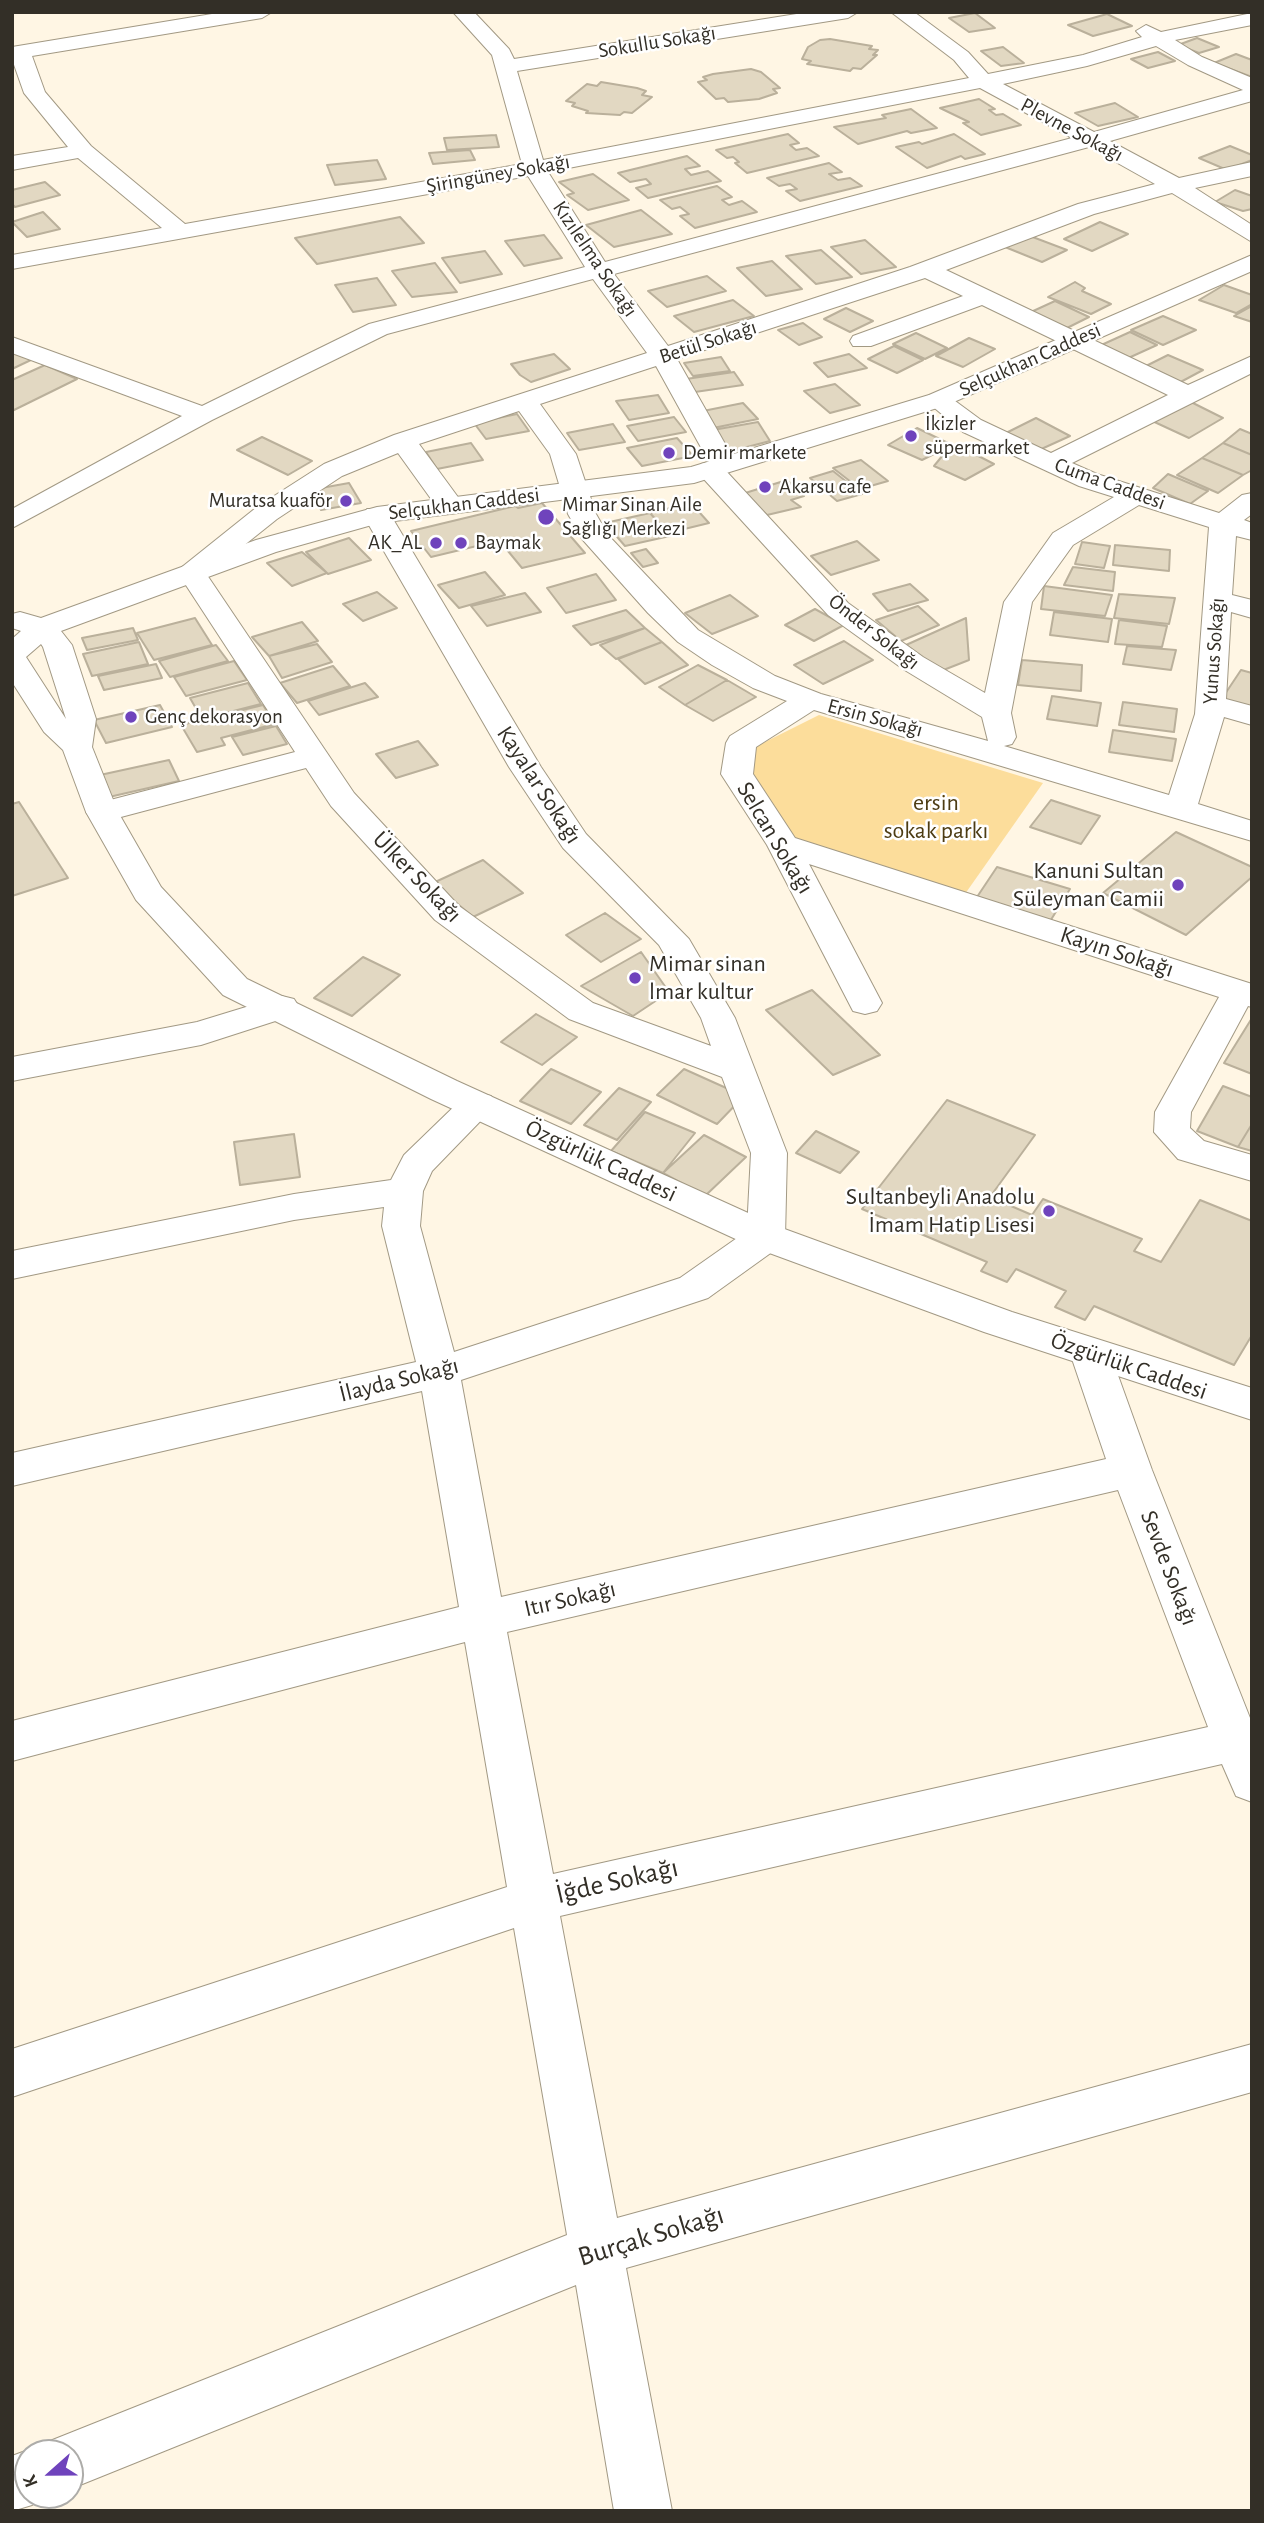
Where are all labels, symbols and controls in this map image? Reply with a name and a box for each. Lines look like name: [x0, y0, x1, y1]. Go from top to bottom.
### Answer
street label: Sokullu Sokağı: [596, 20, 718, 64]
street label: Plevne Sokağı: [1016, 92, 1128, 168]
street label: Şiringüney Sokağı: [424, 149, 572, 199]
street label: Kızılelma Sokağı: [547, 196, 643, 322]
street label: Betül Sokağı: [656, 314, 760, 370]
street label: Selçukhan Caddesi: [955, 318, 1105, 402]
place label: İkizler süpermarket: [925, 411, 1029, 461]
marker: İkizler süpermarket: [903, 428, 919, 444]
place label: Demir markete: [683, 440, 806, 466]
marker: Demir markete: [661, 445, 677, 461]
street label: Cuma Caddesi: [1051, 452, 1169, 516]
place label: Akarsu cafe: [779, 474, 872, 500]
marker: Akarsu cafe: [757, 479, 773, 495]
street label: Selçukhan Caddesi: [387, 482, 541, 526]
place label: Muratsa kuaför: [209, 488, 332, 514]
place label: Mimar Sinan Aile Sağlığı Merkezi: [562, 492, 702, 542]
marker: Muratsa kuaför: [338, 493, 354, 509]
marker: Mimar Sinan Aile Sağlığı Merkezi: [536, 507, 556, 527]
place label: AK_AL: [368, 530, 422, 556]
place label: Baymak: [475, 530, 541, 556]
marker: AK_AL: [428, 535, 444, 551]
marker: Baymak: [453, 535, 469, 551]
street label: Önder Sokağı: [823, 589, 925, 675]
street label: Yunus Sokağı: [1198, 597, 1230, 705]
street label: Ersin Sokağı: [824, 693, 926, 743]
place label: Genç dekorasyon: [145, 704, 283, 730]
marker: Genç dekorasyon: [123, 709, 139, 725]
street label: Kayalar Sokağı: [490, 721, 588, 849]
street label: Selcan Sokağı: [730, 777, 820, 899]
park label: ersin sokak parkı: [884, 789, 988, 845]
street label: Ülker Sokağı: [366, 825, 468, 929]
place label: Kanuni Sultan Süleyman Camii: [1013, 857, 1164, 913]
marker: Kanuni Sultan Süleyman Camii: [1170, 877, 1186, 893]
street label: Kayın Sokağı: [1057, 920, 1177, 984]
place label: Mimar sinan lmar kultur: [649, 950, 766, 1006]
marker: Mimar sinan lmar kultur: [627, 970, 643, 986]
street label: Özgürlük Caddesi: [521, 1113, 681, 1209]
place label: Sultanbeyli Anadolu İmam Hatip Lisesi: [846, 1183, 1035, 1239]
marker: Sultanbeyli Anadolu İmam Hatip Lisesi: [1041, 1203, 1057, 1219]
street label: Özgürlük Caddesi: [1047, 1326, 1211, 1406]
street label: İlayda Sokağı: [336, 1351, 462, 1409]
street label: Sevde Sokağı: [1134, 1506, 1204, 1630]
street label: Itır Sokağı: [521, 1575, 619, 1623]
street label: İğde Sokağı: [553, 1851, 681, 1911]
street label: Burçak Sokağı: [574, 2198, 728, 2274]
north arrow: [14, 2439, 84, 2509]
text: K: [20, 2472, 42, 2490]

